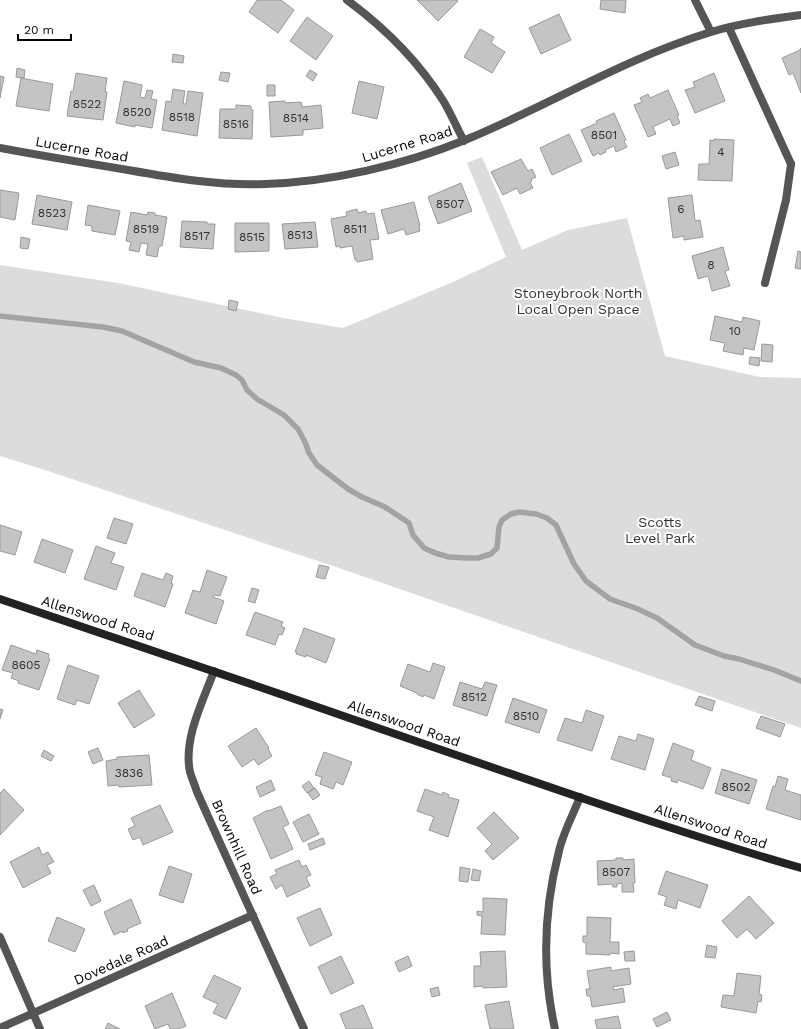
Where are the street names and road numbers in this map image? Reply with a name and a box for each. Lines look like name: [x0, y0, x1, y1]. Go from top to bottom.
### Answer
street label: Lucerne Road: [360, 123, 454, 165]
street label: Lucerne Road: [34, 133, 130, 165]
street label: Allenswood Road: [40, 592, 156, 644]
street label: Allenswood Road: [346, 696, 462, 750]
street label: Brownhill Road: [209, 797, 265, 897]
street label: Allenswood Road: [653, 800, 769, 852]
street label: Dovedale Road: [71, 932, 171, 988]

